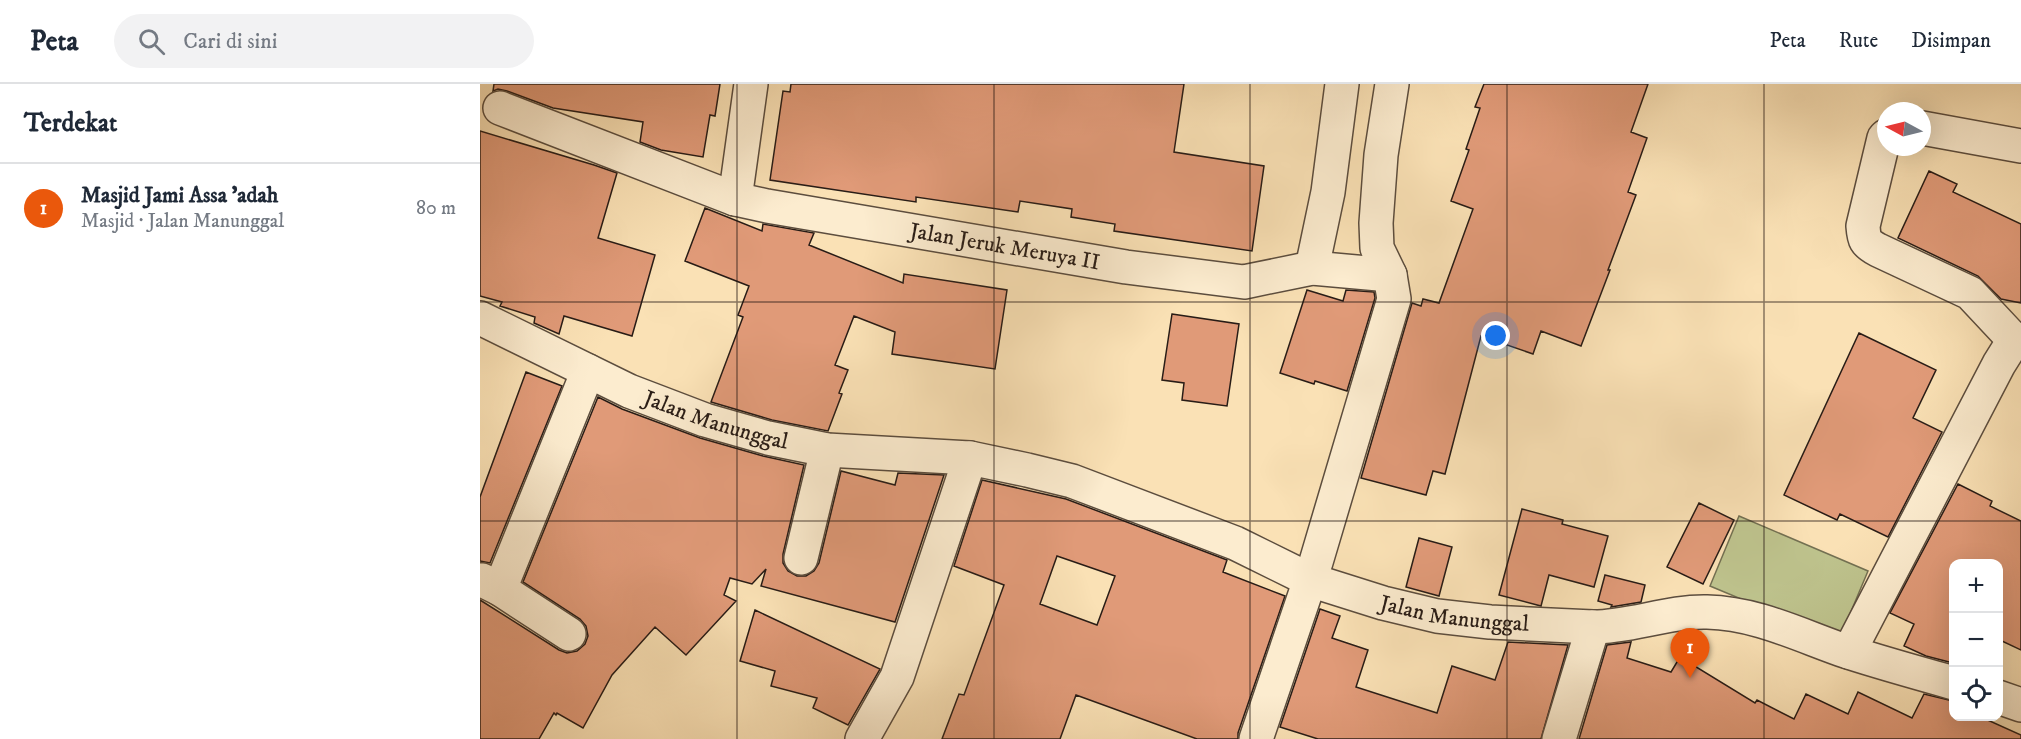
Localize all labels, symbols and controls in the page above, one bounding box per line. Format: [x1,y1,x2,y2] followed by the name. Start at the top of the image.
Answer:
[114,14,534,68] search box
[30,24,78,59] text: Peta
[135,25,168,58] icon: search
[183,28,277,55] text: Cari di sini
[1770,28,1806,54] text: Peta
[1839,28,1878,54] text: Rute
[1911,28,1991,54] text: Disimpan
[1877,102,1931,156] north arrow
[24,107,117,140] text: Terdekat
[81,182,278,209] text: Masjid Jami Assa 'adah
[40,196,47,221] text: 1
[416,196,456,221] text: 80 m
[81,209,284,234] text: Masjid · Jalan Manunggal
[906,217,1102,276] street label: Jalan Jeruk Meruya II
[1481,321,1510,350] your location
[638,384,791,455] street label: Jalan Manunggal
[1949,559,2003,721] map controls
[1949,559,2003,613] button: +
[1375,589,1530,637] street label: Jalan Manunggal
[1949,613,2003,667] button: −
[1670,628,1710,678] pin: 1
[1949,667,2003,721] button: locate

